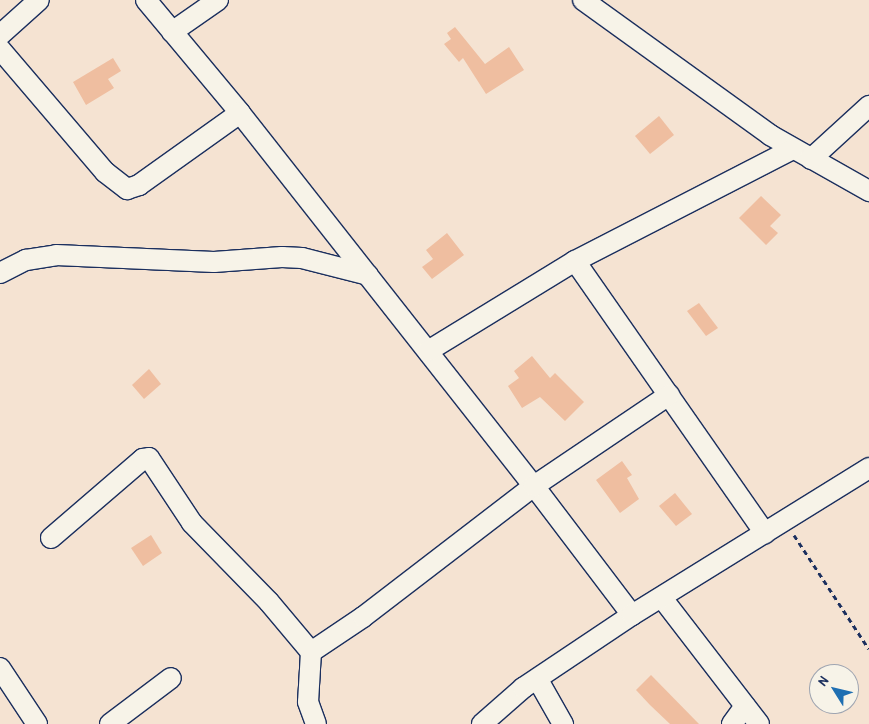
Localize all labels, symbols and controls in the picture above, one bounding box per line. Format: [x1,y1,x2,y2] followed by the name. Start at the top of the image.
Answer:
[809,664,859,714] north arrow
[812,672,832,689] text: N

